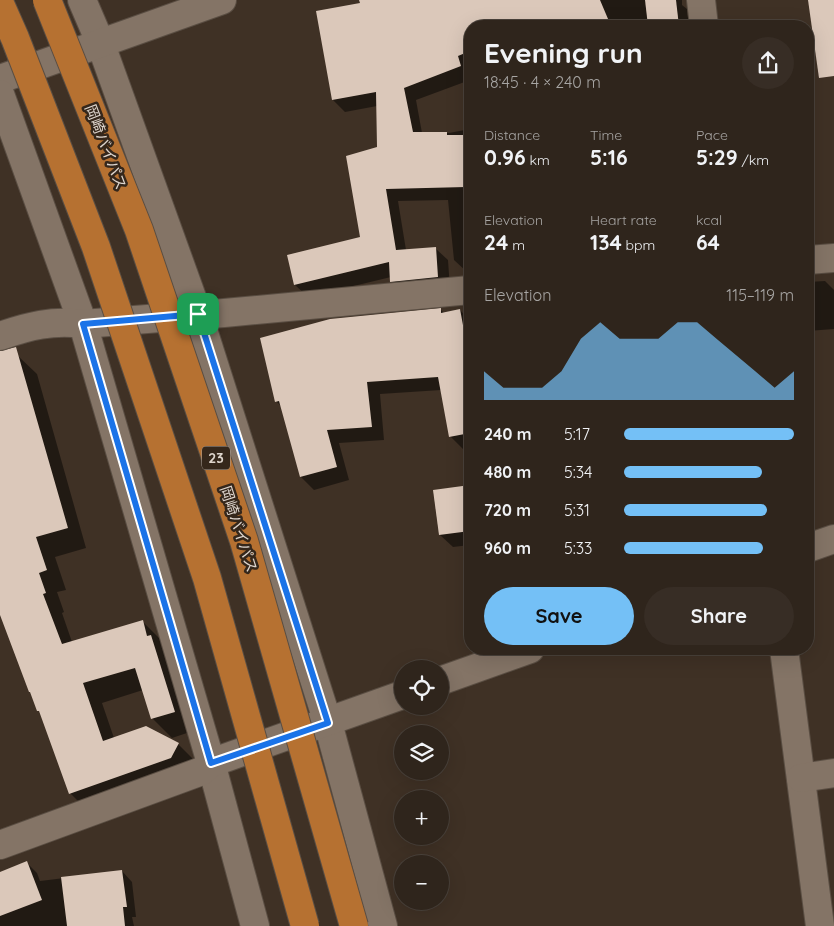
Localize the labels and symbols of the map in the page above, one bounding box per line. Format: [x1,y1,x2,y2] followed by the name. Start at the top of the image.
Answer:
[81,102,131,192] street label: 岡崎バイパス
[177,293,219,335] pin
[202,446,230,469] road number: 23
[216,483,262,575] street label: 岡崎バイパス

